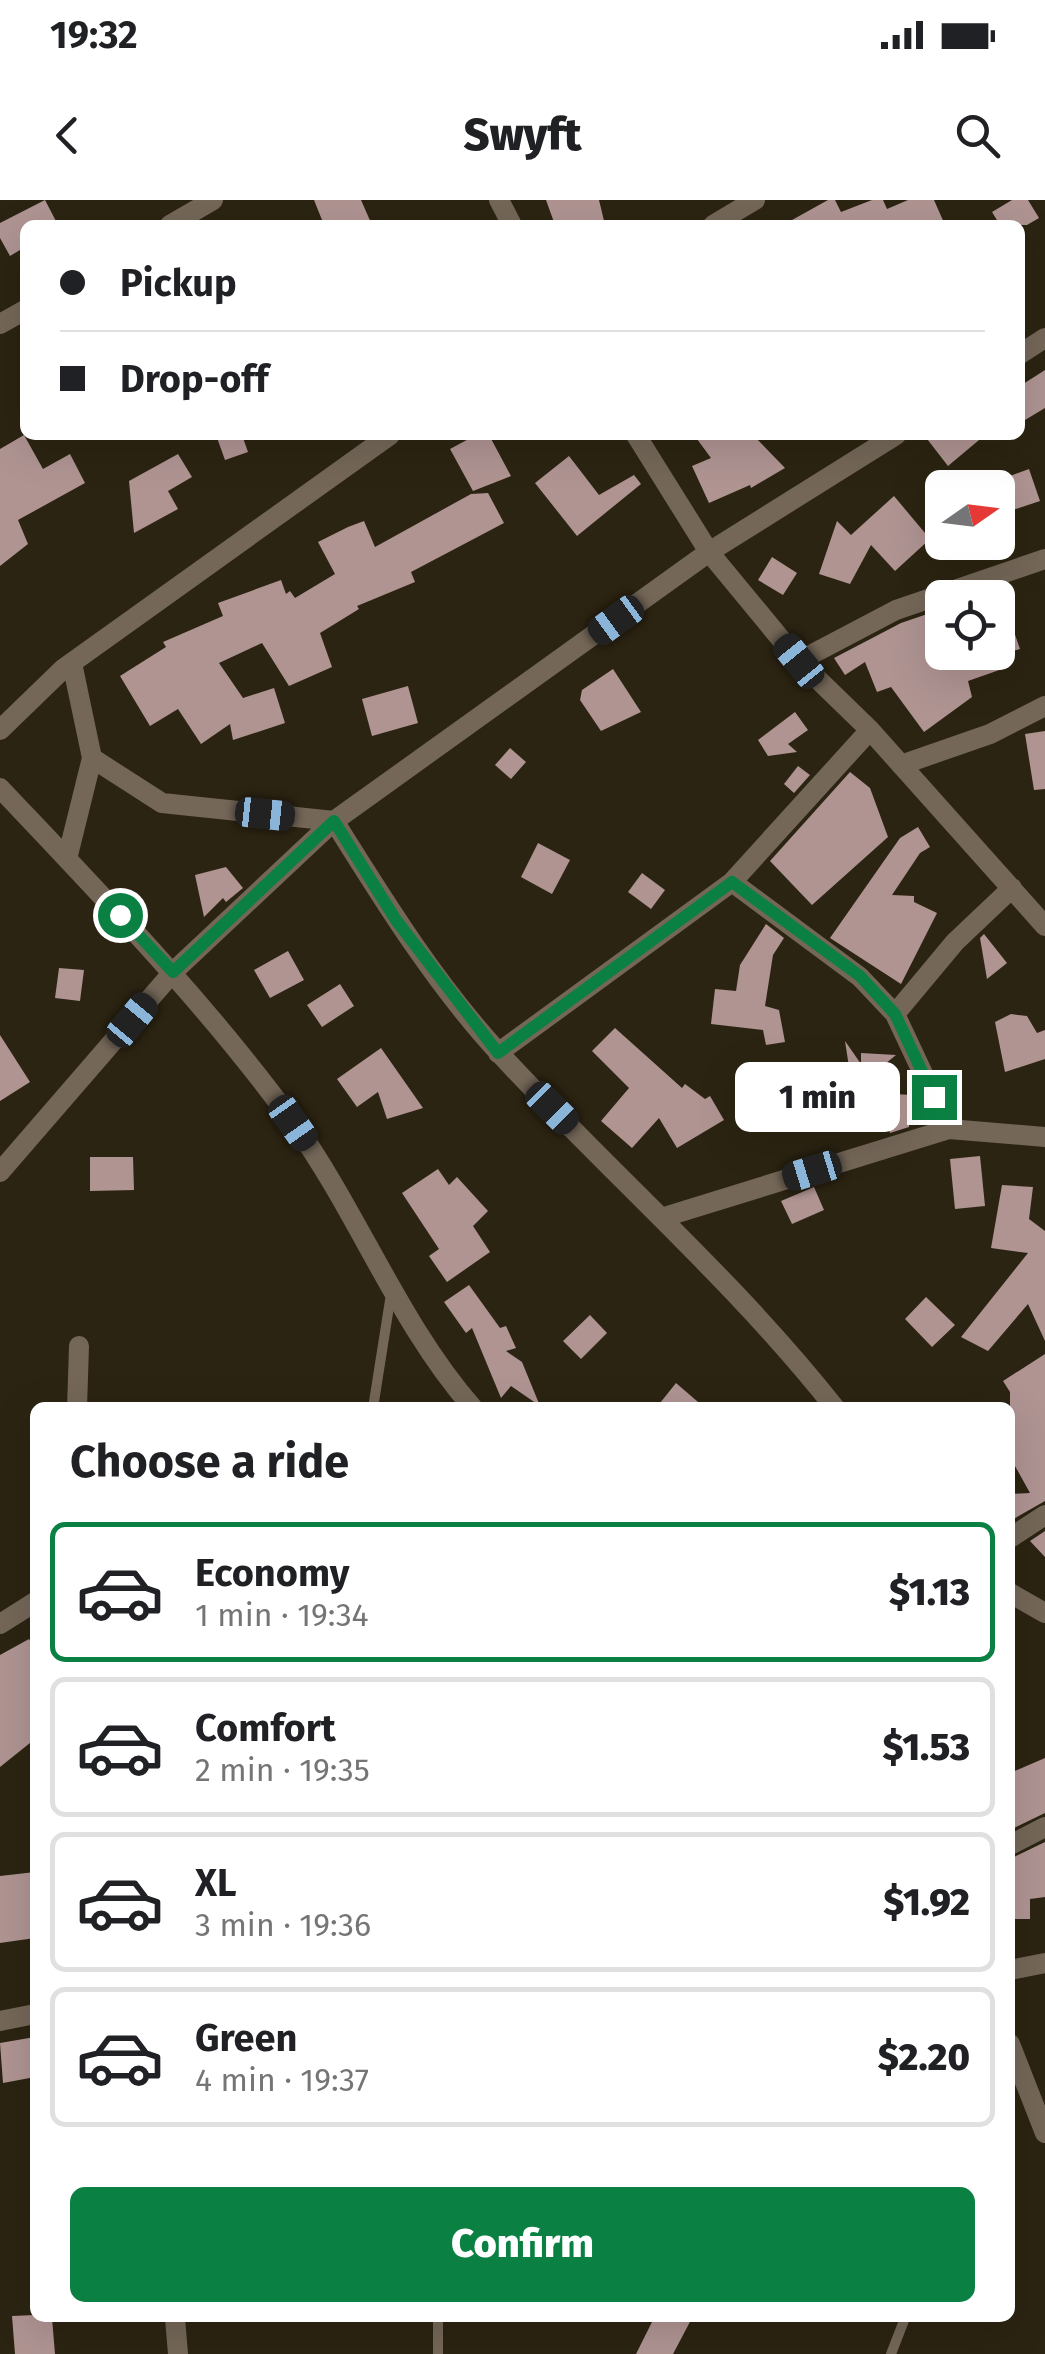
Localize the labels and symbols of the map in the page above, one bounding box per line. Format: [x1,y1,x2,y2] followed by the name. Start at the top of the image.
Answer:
[925,470,1015,560] north arrow
[583,590,649,650] car
[768,628,830,694] car
[234,796,296,832] car
[98,893,143,938] route start
[101,987,163,1053] car
[734,1062,899,1132] callout: 1 min
[912,1075,957,1120] route end
[520,1076,584,1140] car
[264,1090,322,1156] car
[779,1148,845,1194] car

